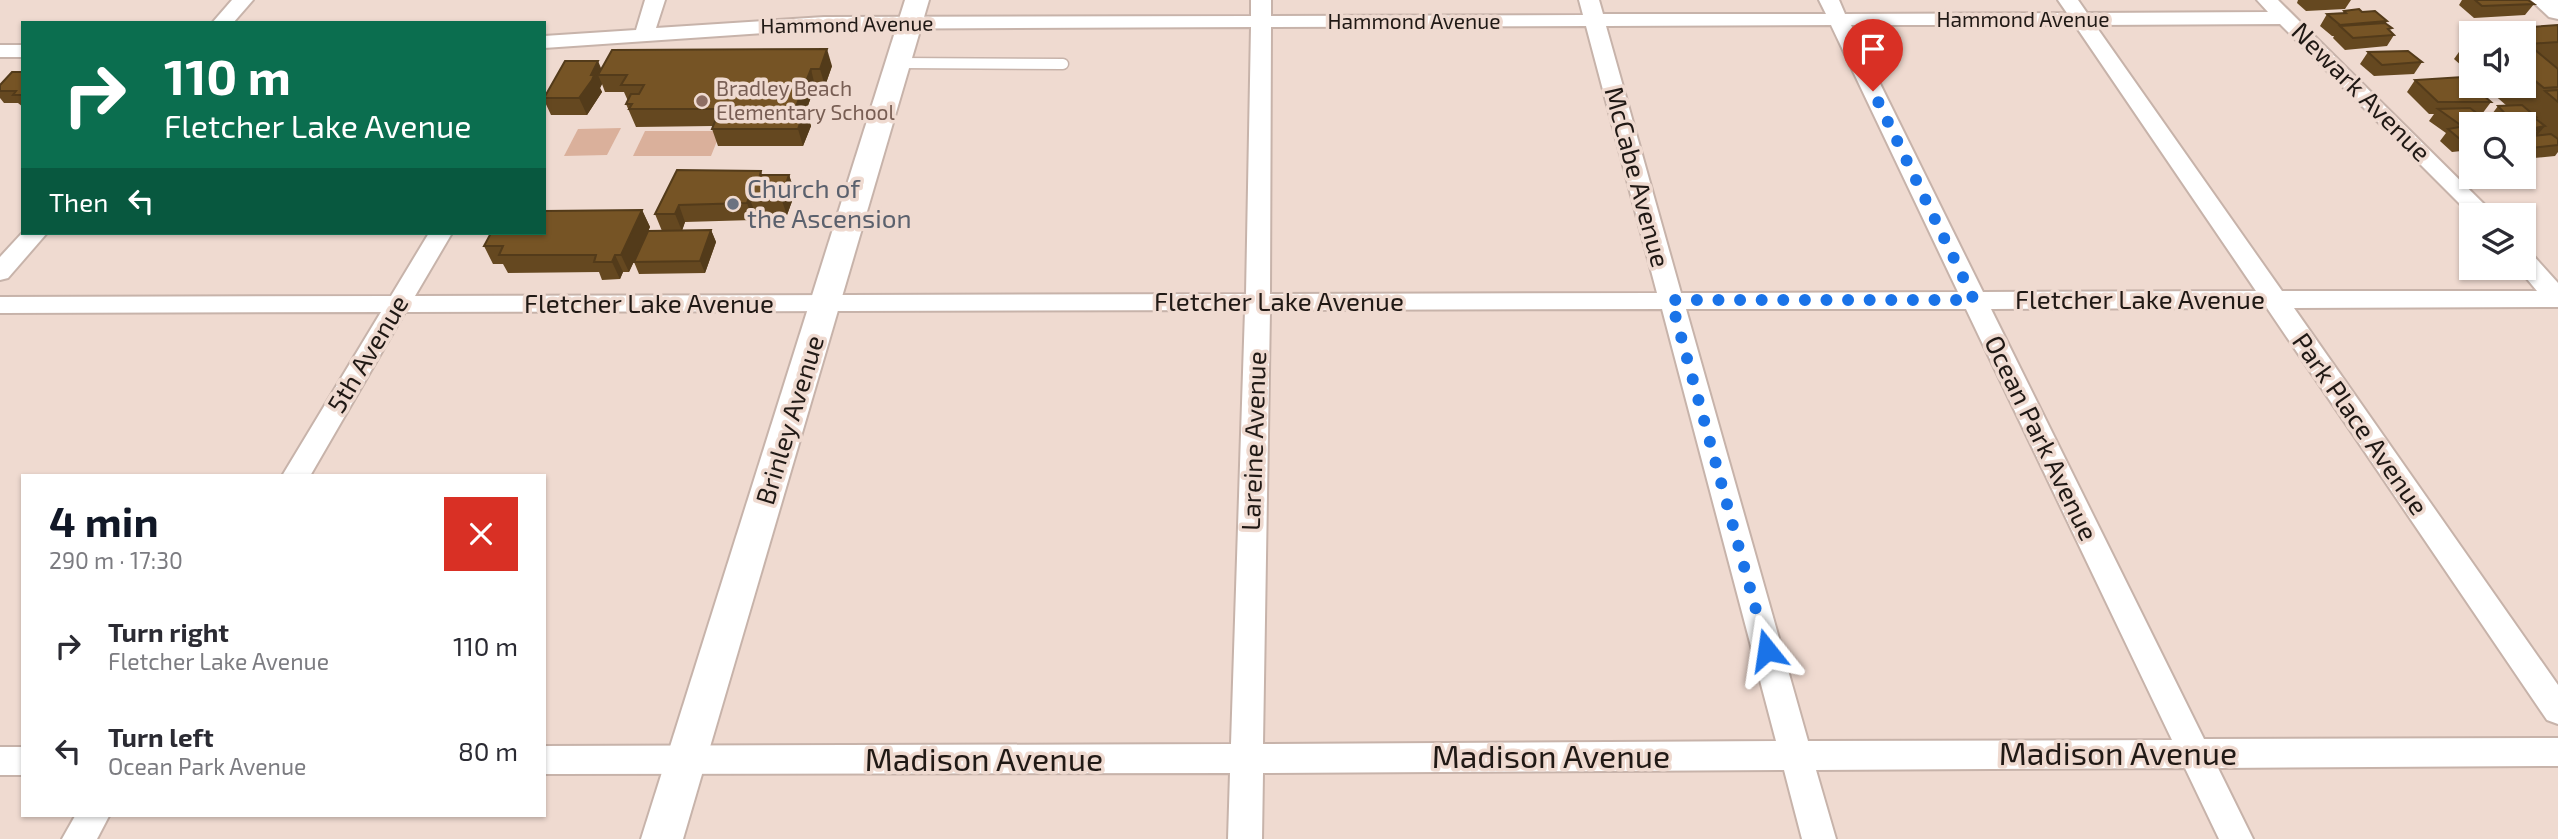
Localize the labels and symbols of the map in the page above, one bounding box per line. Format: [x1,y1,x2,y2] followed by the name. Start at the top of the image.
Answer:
[1936,6,2110,31] street label: Hammond Avenue
[1327,8,1501,33] street label: Hammond Avenue
[760,9,934,38] street label: Hammond Avenue
[2286,15,2438,167] street label: Newark Avenue
[1843,19,1903,91] pin
[716,75,896,124] place label: Bradley Beach Elementary School
[1599,83,1677,270] street label: McCabe Avenue
[694,93,710,109] marker: Bradley Beach Elementary School
[747,172,912,233] place label: Church of the Ascension
[725,196,741,212] marker: Church of the Ascension
[2015,283,2265,314] street label: Fletcher Lake Avenue
[1154,285,1404,316] street label: Fletcher Lake Avenue
[524,287,774,318] street label: Fletcher Lake Avenue
[320,289,414,417] street label: 5th Avenue
[2287,326,2436,520] street label: Park Place Avenue
[1979,330,2105,545] street label: Ocean Park Avenue
[748,331,829,508] street label: Brinley Avenue
[1234,351,1271,531] street label: Lareine Avenue
[1730,613,1804,687] position arrow
[1999,733,2237,771] street label: Madison Avenue
[1432,736,1670,774] street label: Madison Avenue
[865,739,1103,777] street label: Madison Avenue

